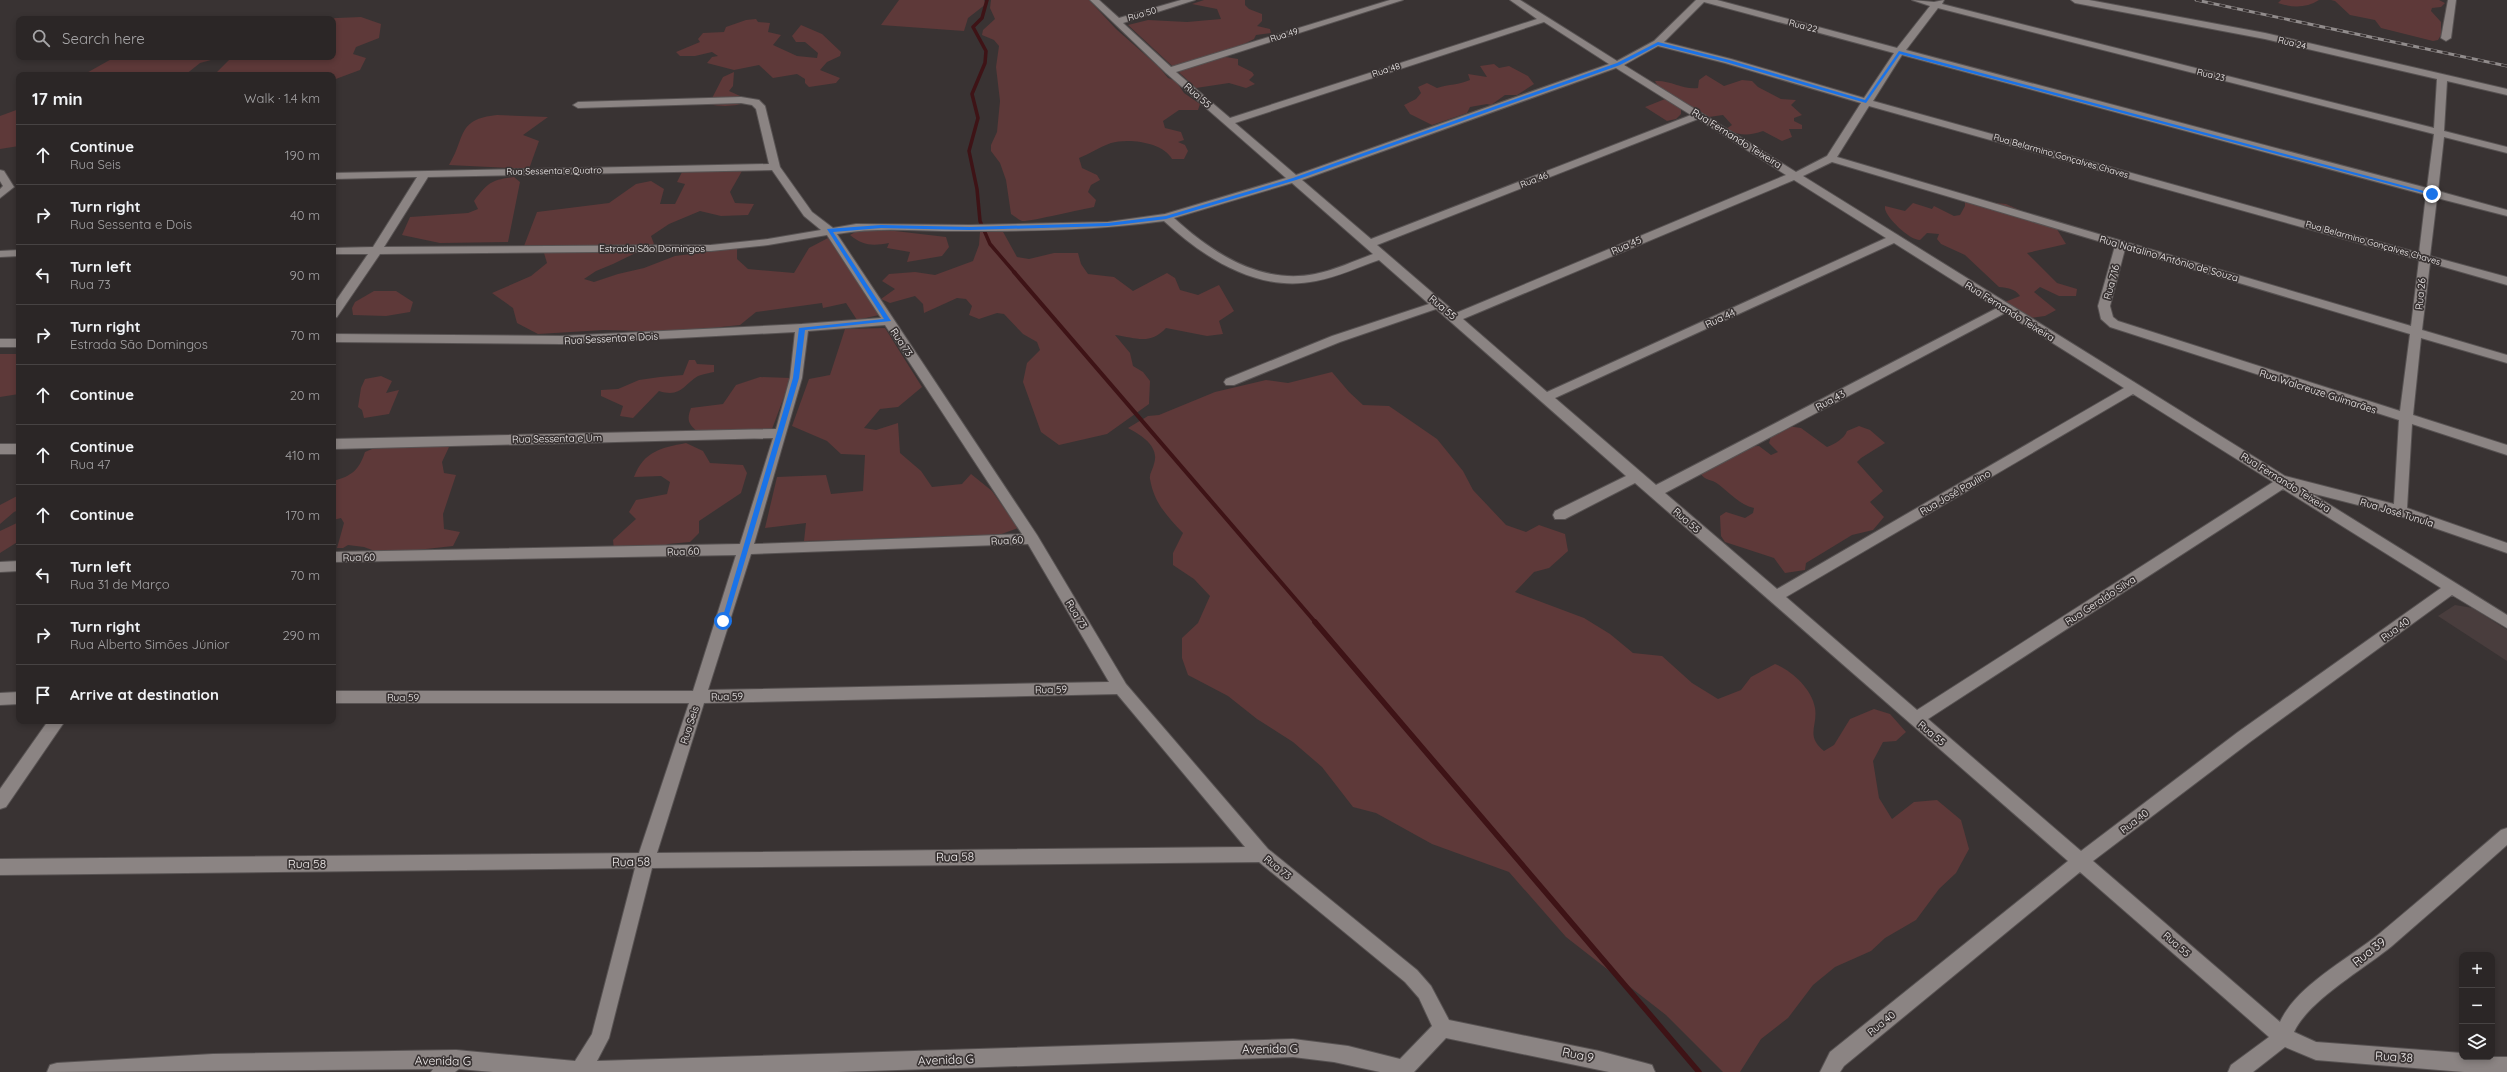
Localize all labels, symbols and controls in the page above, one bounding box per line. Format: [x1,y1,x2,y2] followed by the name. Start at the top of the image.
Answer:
[1126,4,1157,23] street label: Rua 50
[16,16,336,60] search box
[1788,16,1819,35] street label: Rua 22
[1269,25,1299,44] street label: Rua 49
[30,27,52,49] icon: search
[62,29,145,48] text: Search here
[2277,34,2308,51] street label: Rua 24
[1371,60,1401,79] street label: Rua 48
[2196,66,2227,83] street label: Rua 23
[1181,80,1214,111] street label: Rua 55
[32,88,83,109] text: 17 min
[244,90,320,106] text: Walk · 1.4 km
[1689,105,1784,171] street label: Rua Fernando Teixeira
[1992,131,2130,180] street label: Rua Belarmino Gonçalves Chaves
[70,137,134,156] text: Continue
[32,144,54,166] icon: ahead
[285,147,320,163] text: 190 m
[70,156,121,172] text: Rua Seis
[506,164,602,177] street label: Rua Sessenta e Quatro
[1519,169,1549,190] street label: Rua 46
[2423,185,2441,203] route end
[70,197,141,216] text: Turn right
[32,204,54,226] icon: right
[290,207,320,223] text: 40 m
[70,216,192,232] text: Rua Sessenta e Dois
[2304,218,2442,267] street label: Rua Belarmino Gonçalves Chaves
[2098,232,2240,285] street label: Rua Natalino Antônio de Souza
[1609,233,1643,258] street label: Rua 45
[599,242,705,255] street label: Estrada São Domingos
[70,257,132,276] text: Turn left
[2101,263,2123,301] street label: Rua 716
[32,264,54,286] icon: left
[290,267,320,283] text: 90 m
[70,276,111,292] text: Rua 73
[2412,277,2429,311] street label: Rua 26
[1962,278,2057,344] street label: Rua Fernando Teixeira
[1426,292,1459,323] street label: Rua 55
[1703,306,1737,331] street label: Rua 44
[70,317,141,336] text: Turn right
[32,324,54,346] icon: right
[887,326,916,359] street label: Rua 73
[290,327,320,343] text: 70 m
[564,330,659,347] street label: Rua Sessenta e Dois
[70,336,208,352] text: Estrada São Domingos
[2258,366,2378,417] street label: Rua Walcreuze Guimarães
[32,384,54,406] icon: ahead
[70,385,134,404] text: Continue
[290,387,320,403] text: 20 m
[1813,387,1847,414] street label: Rua 43
[512,431,602,446] street label: Rua Sessenta e Um
[70,437,134,456] text: Continue
[32,444,54,466] icon: ahead
[285,447,320,463] text: 410 m
[2238,449,2333,515] street label: Rua Fernando Teixeira
[70,456,111,472] text: Rua 47
[1917,467,1993,518] street label: Rua José Paulino
[2358,495,2435,530] street label: Rua José Tunula
[32,504,54,526] icon: ahead
[70,505,134,524] text: Continue
[1670,505,1703,536] street label: Rua 55
[285,507,320,523] text: 170 m
[990,533,1024,548] street label: Rua 60
[667,544,699,559] street label: Rua 60
[343,551,375,564] street label: Rua 60
[70,557,132,576] text: Turn left
[32,564,54,586] icon: left
[290,567,320,583] text: 70 m
[2062,573,2138,628] street label: Rua Geraldo Silva
[70,576,170,592] text: Rua 31 de Março
[1063,597,1090,631] street label: Rua 73
[714,612,732,630] route start
[2378,615,2412,644] street label: Rua 40
[70,617,141,636] text: Turn right
[32,624,54,646] icon: right
[282,627,320,643] text: 290 m
[70,636,230,652] text: Rua Alberto Simões Júnior
[1035,683,1068,696] street label: Rua 59
[32,684,54,706] icon: arrive
[70,685,219,704] text: Arrive at destination
[711,690,744,703] street label: Rua 59
[387,691,419,704] street label: Rua 59
[677,704,702,746] street label: Rua Seis
[1915,718,1948,749] street label: Rua 55
[2117,806,2151,836] street label: Rua 40
[936,849,974,864] street label: Rua 58
[1261,852,1294,882] street label: Rua 73
[612,854,650,869] street label: Rua 58
[288,856,326,871] street label: Rua 58
[2160,929,2193,960] street label: Rua 55
[2349,934,2389,969] street label: Rua 39
[2459,952,2495,1060] map controls
[2459,952,2495,988] button: +
[2459,988,2495,1024] button: −
[1865,1008,1898,1039] street label: Rua 40
[2459,1024,2495,1060] button: layers
[1242,1041,1298,1056] street label: Avenida G
[1561,1044,1596,1065] street label: Rua 9
[2375,1048,2414,1065] street label: Rua 38
[918,1051,974,1068] street label: Avenida G
[415,1053,471,1068] street label: Avenida G

